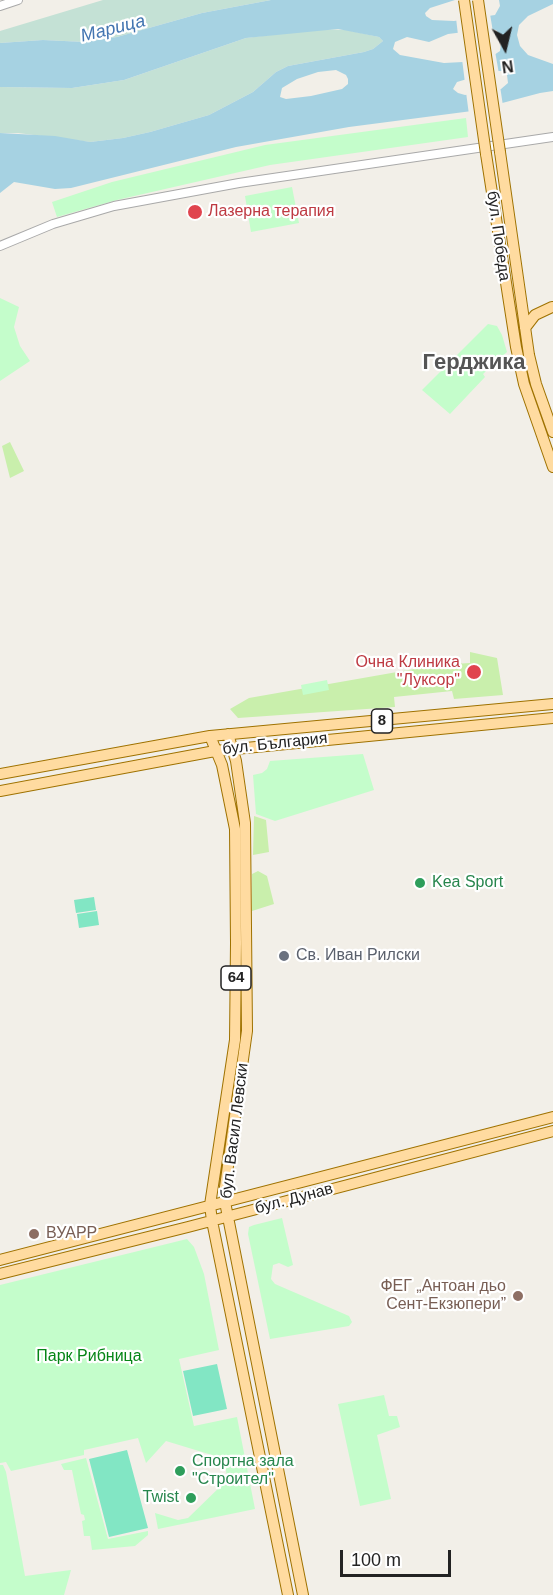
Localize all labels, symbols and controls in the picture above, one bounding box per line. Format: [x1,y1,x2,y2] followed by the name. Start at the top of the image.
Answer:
[78,11,148,47] water label: Марица
[475,18,535,78] north arrow
[501,57,514,76] text: N
[482,190,514,282] street label: бул. Победа
[208,202,334,222] place label: Лазерна терапия
[186,203,204,221] marker: Лазерна терапия
[423,350,525,376] district label: Герджика
[355,653,460,691] place label: Очна Клиника "Луксор"
[465,663,483,681] marker: Очна Клиника "Луксор"
[372,709,392,733] road number: 8
[222,729,328,759] street label: бул. България
[432,873,503,893] place label: Kea Sport
[413,876,427,890] marker: Kea Sport
[296,946,420,966] place label: Св. Иван Рилски
[277,949,291,963] marker: Св. Иван Рилски
[221,966,251,990] road number: 64
[217,1062,253,1200] street label: бул. Васил Левски
[253,1179,335,1219] street label: бул. Дунав
[46,1224,97,1244] place label: ВУАРР
[27,1227,41,1241] marker: ВУАРР
[380,1277,506,1315] place label: ФЕГ „Антоан дьо Сент-Екзюпери”
[511,1289,525,1303] marker: ФЕГ „Антоан дьо Сент-Екзюпери”
[36,1347,142,1367] park label: Парк Рибница
[192,1452,294,1490] place label: Спортна зала "Строител"
[173,1464,187,1478] marker: Спортна зала "Строител"
[143,1488,179,1508] place label: Twist
[184,1491,198,1505] marker: Twist
[343,1538,454,1576] scale bar
[351,1550,401,1570] text: 100 m

